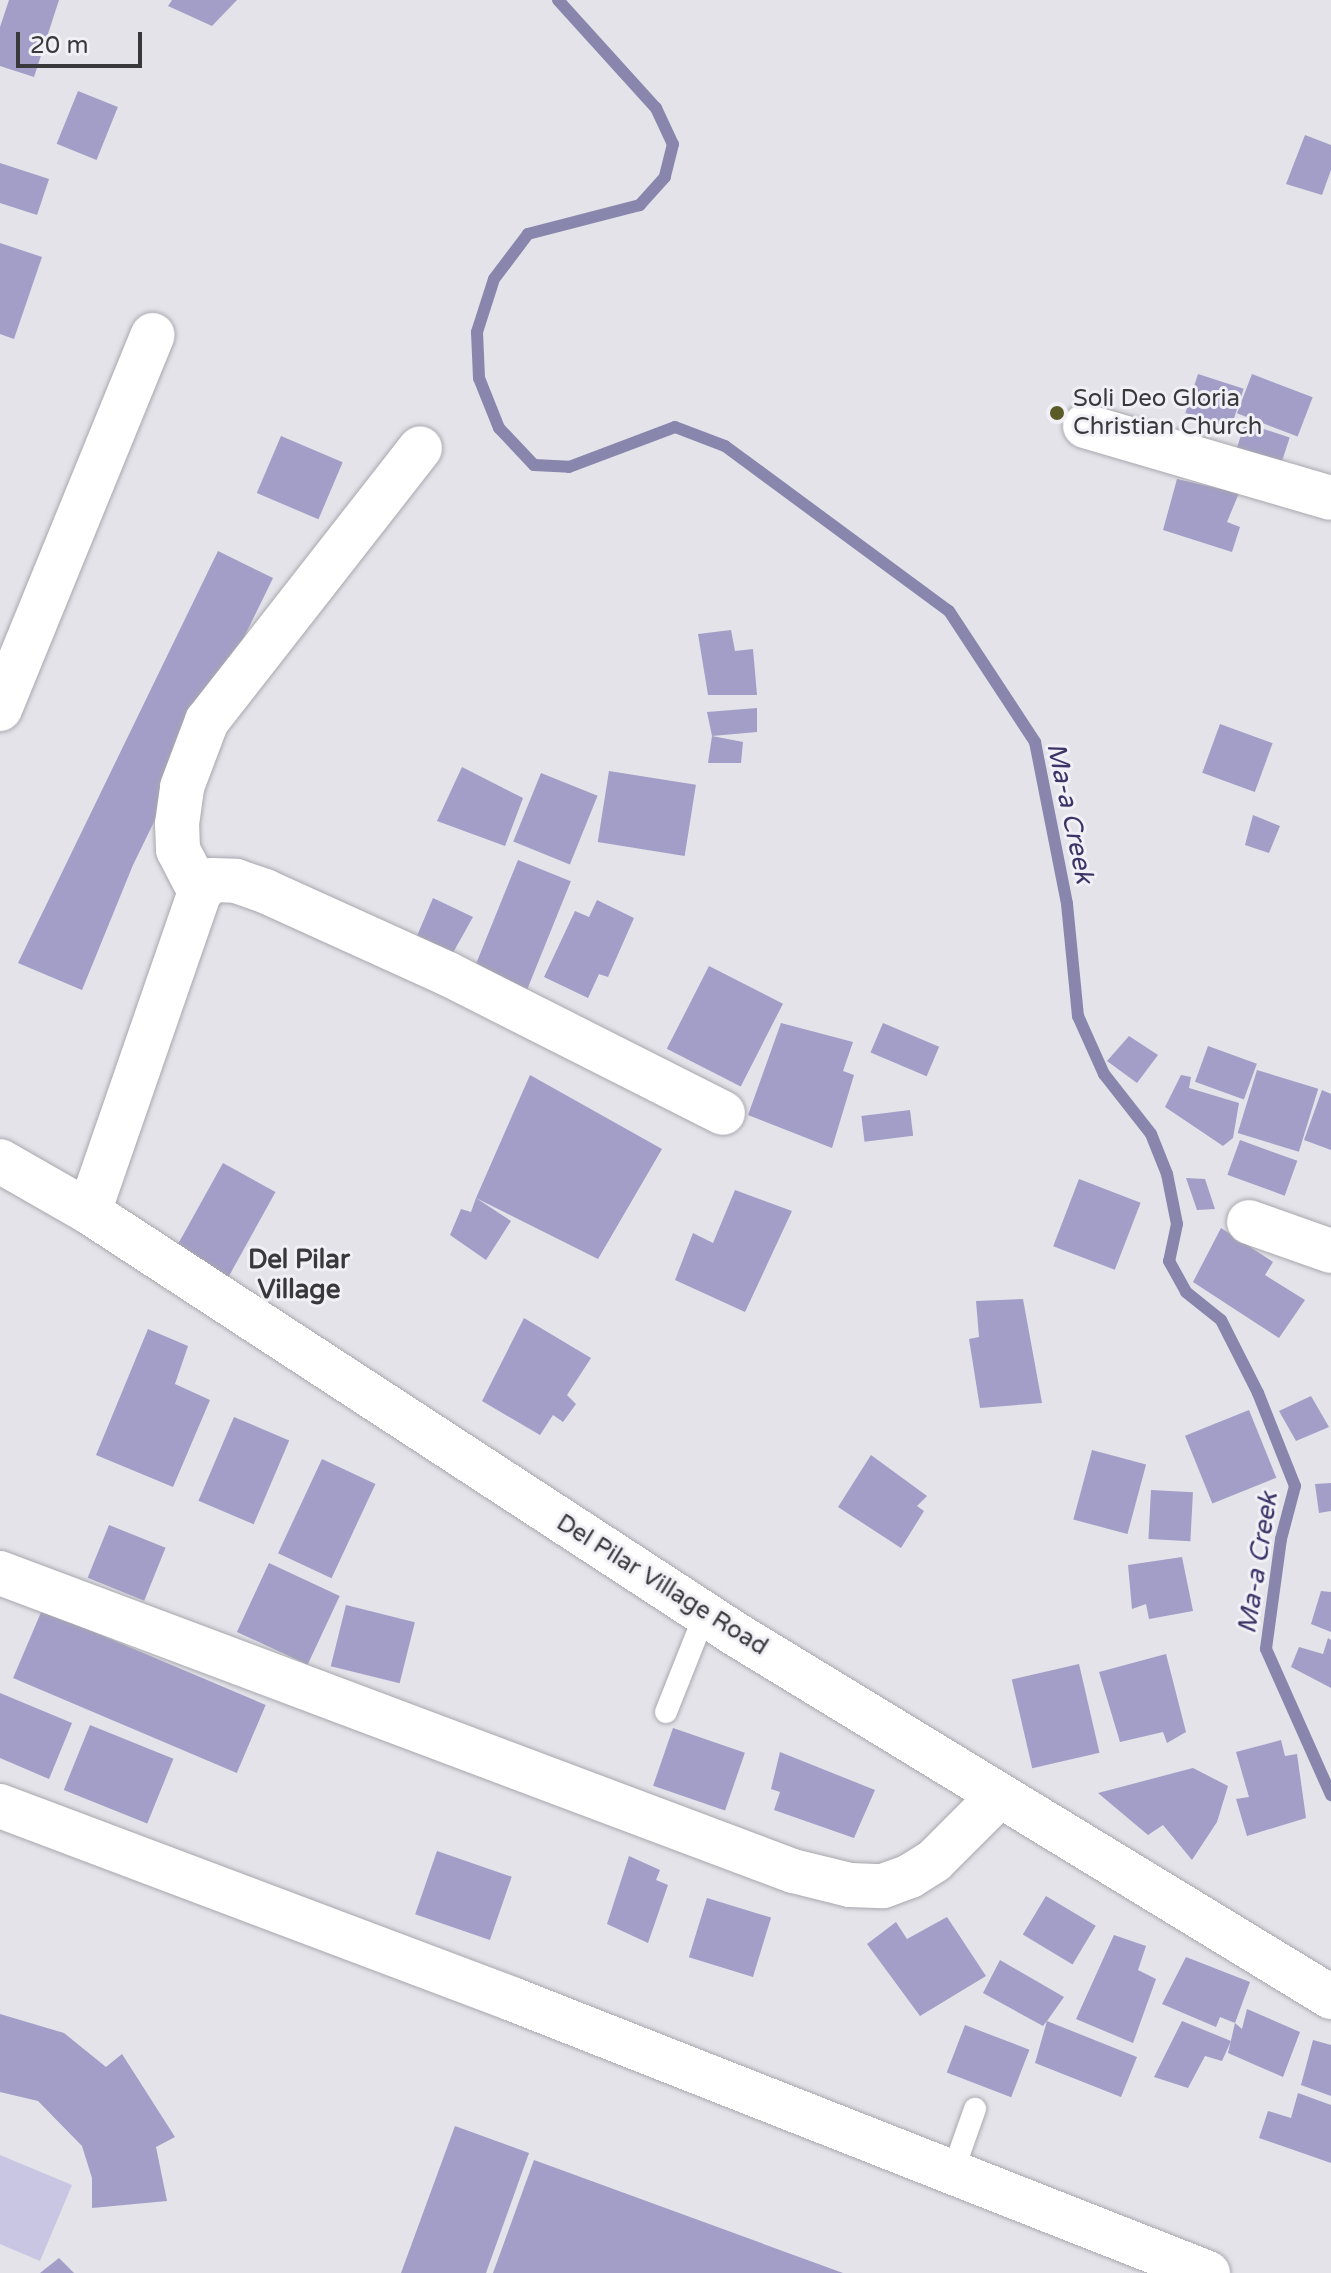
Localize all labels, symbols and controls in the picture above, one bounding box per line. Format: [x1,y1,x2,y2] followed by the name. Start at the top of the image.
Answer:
[20,16,146,66] scale bar
[30,31,88,60] text: 20 m
[1073,385,1262,441] place label: Soli Deo Gloria Christian Church
[1048,404,1066,422] marker: Soli Deo Gloria Christian Church
[1040,740,1100,886] water label: Ma-a Creek
[248,1244,350,1306] district label: Del Pilar Village
[1231,1490,1285,1636] water label: Ma-a Creek
[551,1508,773,1662] street label: Del Pilar Village Road

